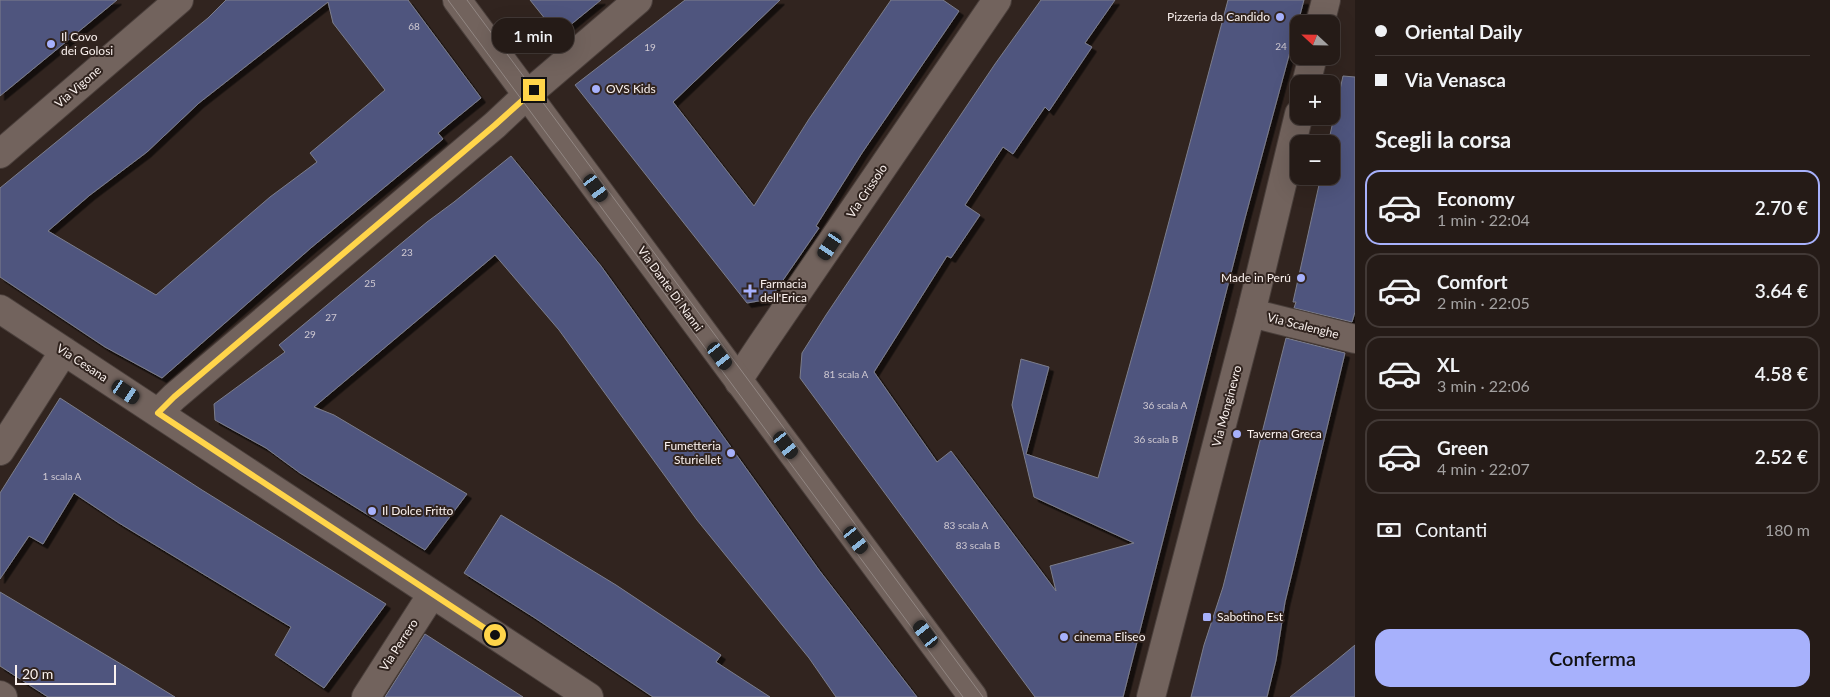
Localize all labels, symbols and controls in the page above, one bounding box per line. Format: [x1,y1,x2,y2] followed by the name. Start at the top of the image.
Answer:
[1167,9,1270,24] place label: Pizzeria da Candido
[1274,11,1286,23] marker: Pizzeria da Candido
[1290,15,1340,65] north arrow
[1290,15,1340,185] map controls
[493,18,575,52] callout: 1 min
[408,20,420,32] house number: 68
[1405,20,1522,43] text: Oriental Daily
[513,26,553,45] text: 1 min
[61,29,113,58] place label: Il Covo dei Golosi
[45,38,57,50] marker: Il Covo dei Golosi
[1275,40,1287,52] house number: 24
[644,41,656,53] house number: 19
[51,62,104,111] street label: Via Vigone
[1405,68,1506,91] text: Via Venasca
[1290,75,1340,125] button: +
[523,79,545,101] route end
[606,81,656,96] place label: OVS Kids
[590,83,602,95] marker: OVS Kids
[1375,126,1511,153] text: Scegli la corsa
[1290,135,1340,185] button: −
[843,161,890,221] street label: Via Crissolo
[581,171,610,205] car
[1377,185,1422,230] icon: car
[1437,187,1515,210] text: Economy
[1755,196,1808,219] text: 2.70 €
[1437,210,1530,229] text: 1 min · 22:04
[815,229,844,263] car
[635,243,706,334] street label: Via Dante Di Nanni
[401,246,413,258] house number: 23
[1377,268,1422,313] icon: car
[1221,270,1291,285] place label: Made in Perú
[1437,270,1508,293] text: Comfort
[1295,272,1307,284] marker: Made in Perú
[760,276,807,305] place label: Farmacia dell'Erica
[364,277,376,289] house number: 25
[1755,279,1808,302] text: 3.64 €
[744,285,756,297] marker: Farmacia dell'Erica
[1437,293,1530,312] text: 2 min · 22:05
[1266,309,1341,342] street label: Via Scalenghe
[325,311,337,323] house number: 27
[304,328,316,340] house number: 29
[54,340,111,385] street label: Via Cesana
[704,340,735,372] car
[1377,351,1422,396] icon: car
[1437,353,1460,376] text: XL
[1755,362,1808,385] text: 4.58 €
[1208,363,1245,448] street label: Via Monginevro
[824,368,869,380] house number: 81 scala A
[1437,376,1530,395] text: 3 min · 22:06
[109,377,142,407] car
[1143,399,1188,411] house number: 36 scala A
[1247,426,1322,441] place label: Taverna Greca
[1231,428,1243,440] marker: Taverna Greca
[770,429,801,461] car
[1134,433,1178,445] house number: 36 scala B
[1377,434,1422,479] icon: car
[1437,436,1488,459] text: Green
[664,438,722,467] place label: Fumetteria Sturiellet
[1755,445,1808,468] text: 2.52 €
[725,447,737,459] marker: Fumetteria Sturiellet
[1437,459,1530,478] text: 4 min · 22:07
[43,470,82,482] house number: 1 scala A
[382,503,454,518] place label: Il Dolce Fritto
[366,505,378,517] marker: Il Dolce Fritto
[1375,516,1403,544] icon: cash
[1415,518,1487,541] text: Contanti
[944,519,989,531] house number: 83 scala A
[1765,520,1810,539] text: 180 m
[840,524,871,556] car
[956,539,1000,551] house number: 83 scala B
[1217,609,1284,624] place label: Sabotino Est
[1201,611,1213,623] marker: Sabotino Est
[376,616,421,674] street label: Via Perrero
[910,618,941,650] car
[484,624,506,646] route start
[1074,629,1146,644] place label: cinema Eliseo
[1375,629,1810,687] button: Conferma
[1058,631,1070,643] marker: cinema Eliseo
[15,662,116,685] scale bar
[22,665,53,682] text: 20 m

